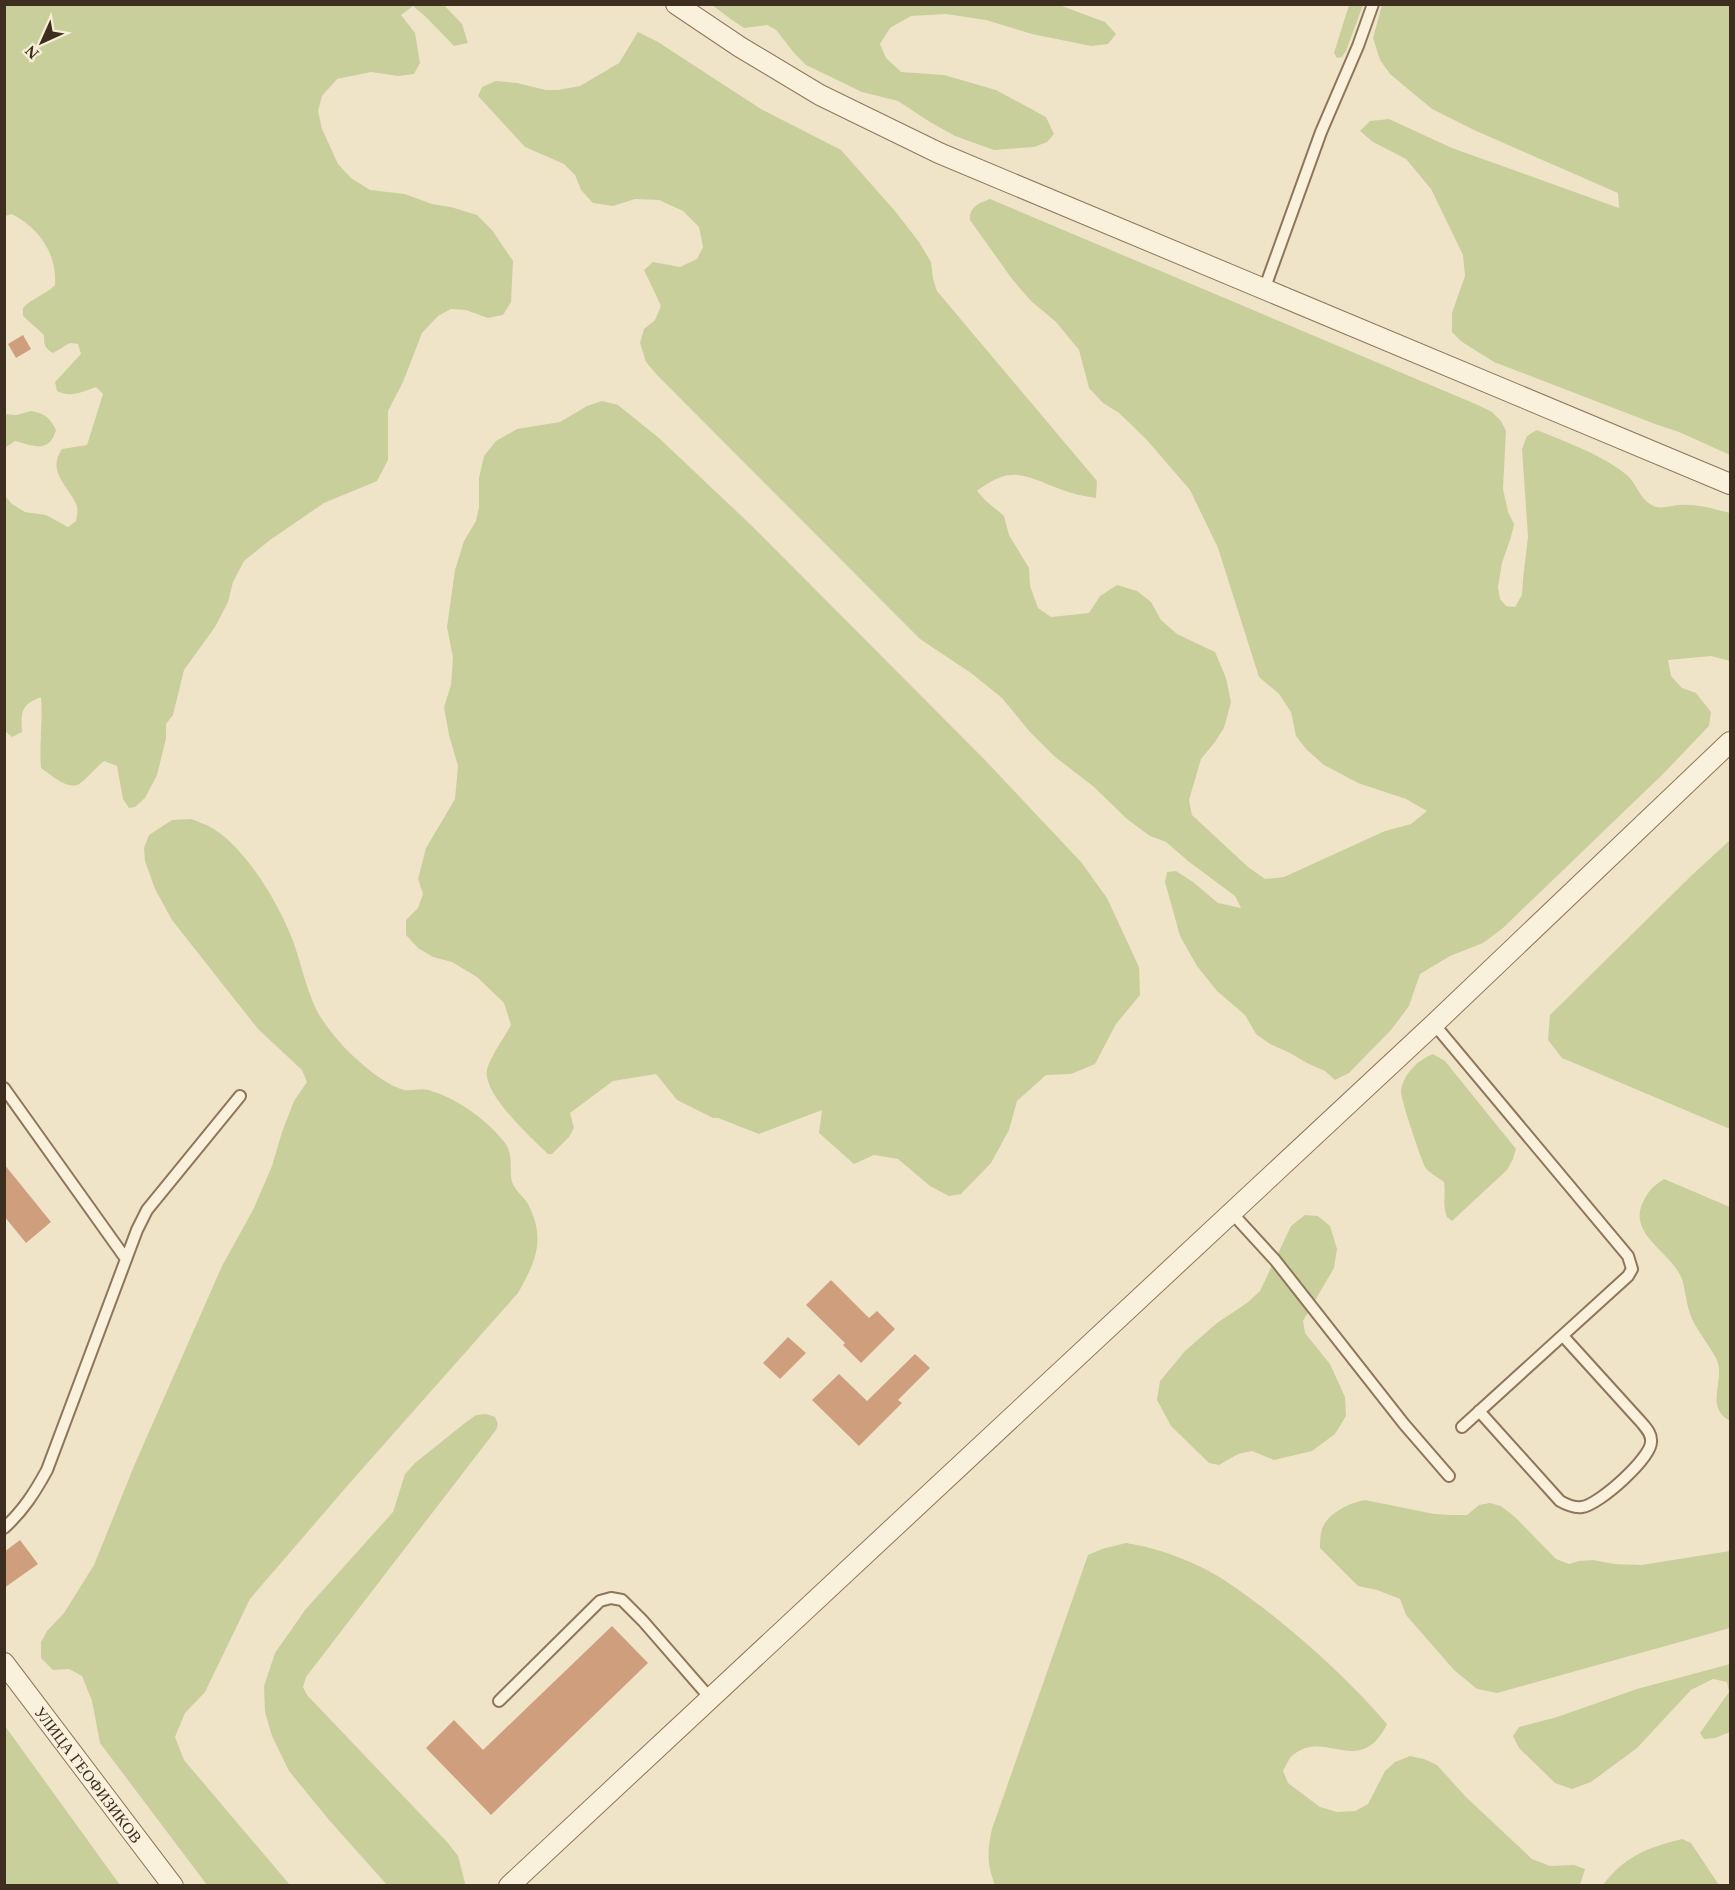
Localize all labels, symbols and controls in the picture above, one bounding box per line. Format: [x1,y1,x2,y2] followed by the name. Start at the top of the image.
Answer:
[12,12,72,72] north arrow
[21,42,42,62] text: N
[32,1703,146,1846] street label: УЛИЦА ГЕОФИЗИКОВ

